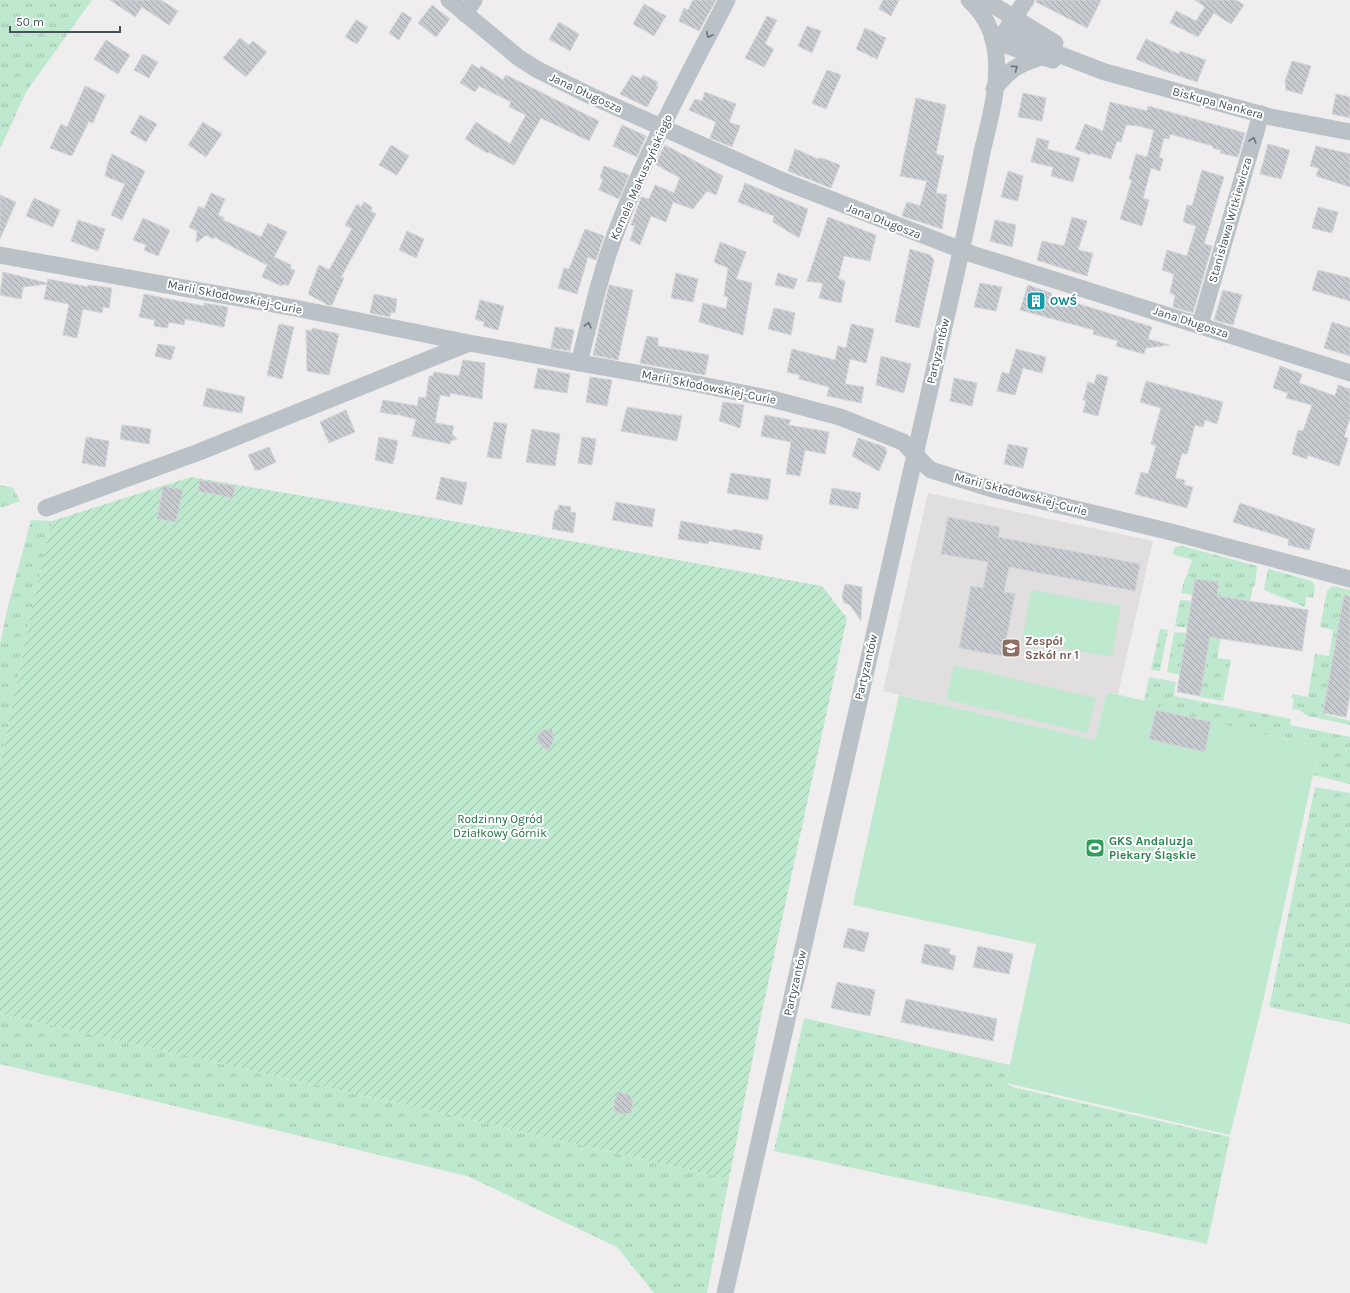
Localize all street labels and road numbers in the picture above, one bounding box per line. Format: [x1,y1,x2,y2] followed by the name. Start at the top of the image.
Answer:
[547,70,625,116] street label: Jana Długosza
[1171,84,1265,122] street label: Biskupa Nankera
[607,112,675,242] street label: Kornela Makuszyńskiego
[1205,156,1255,284] street label: Stanisława Witkiewicza
[845,200,923,242] street label: Jana Długosza
[166,277,304,317] street label: Marii Skłodowskiej-Curie
[1151,303,1231,341] street label: Jana Długosza
[924,316,952,385] street label: Partyzantów
[640,367,778,407] street label: Marii Skłodowskiej-Curie
[953,470,1089,518] street label: Marii Skłodowskiej-Curie
[852,632,880,701] street label: Partyzantów
[781,948,809,1017] street label: Partyzantów

